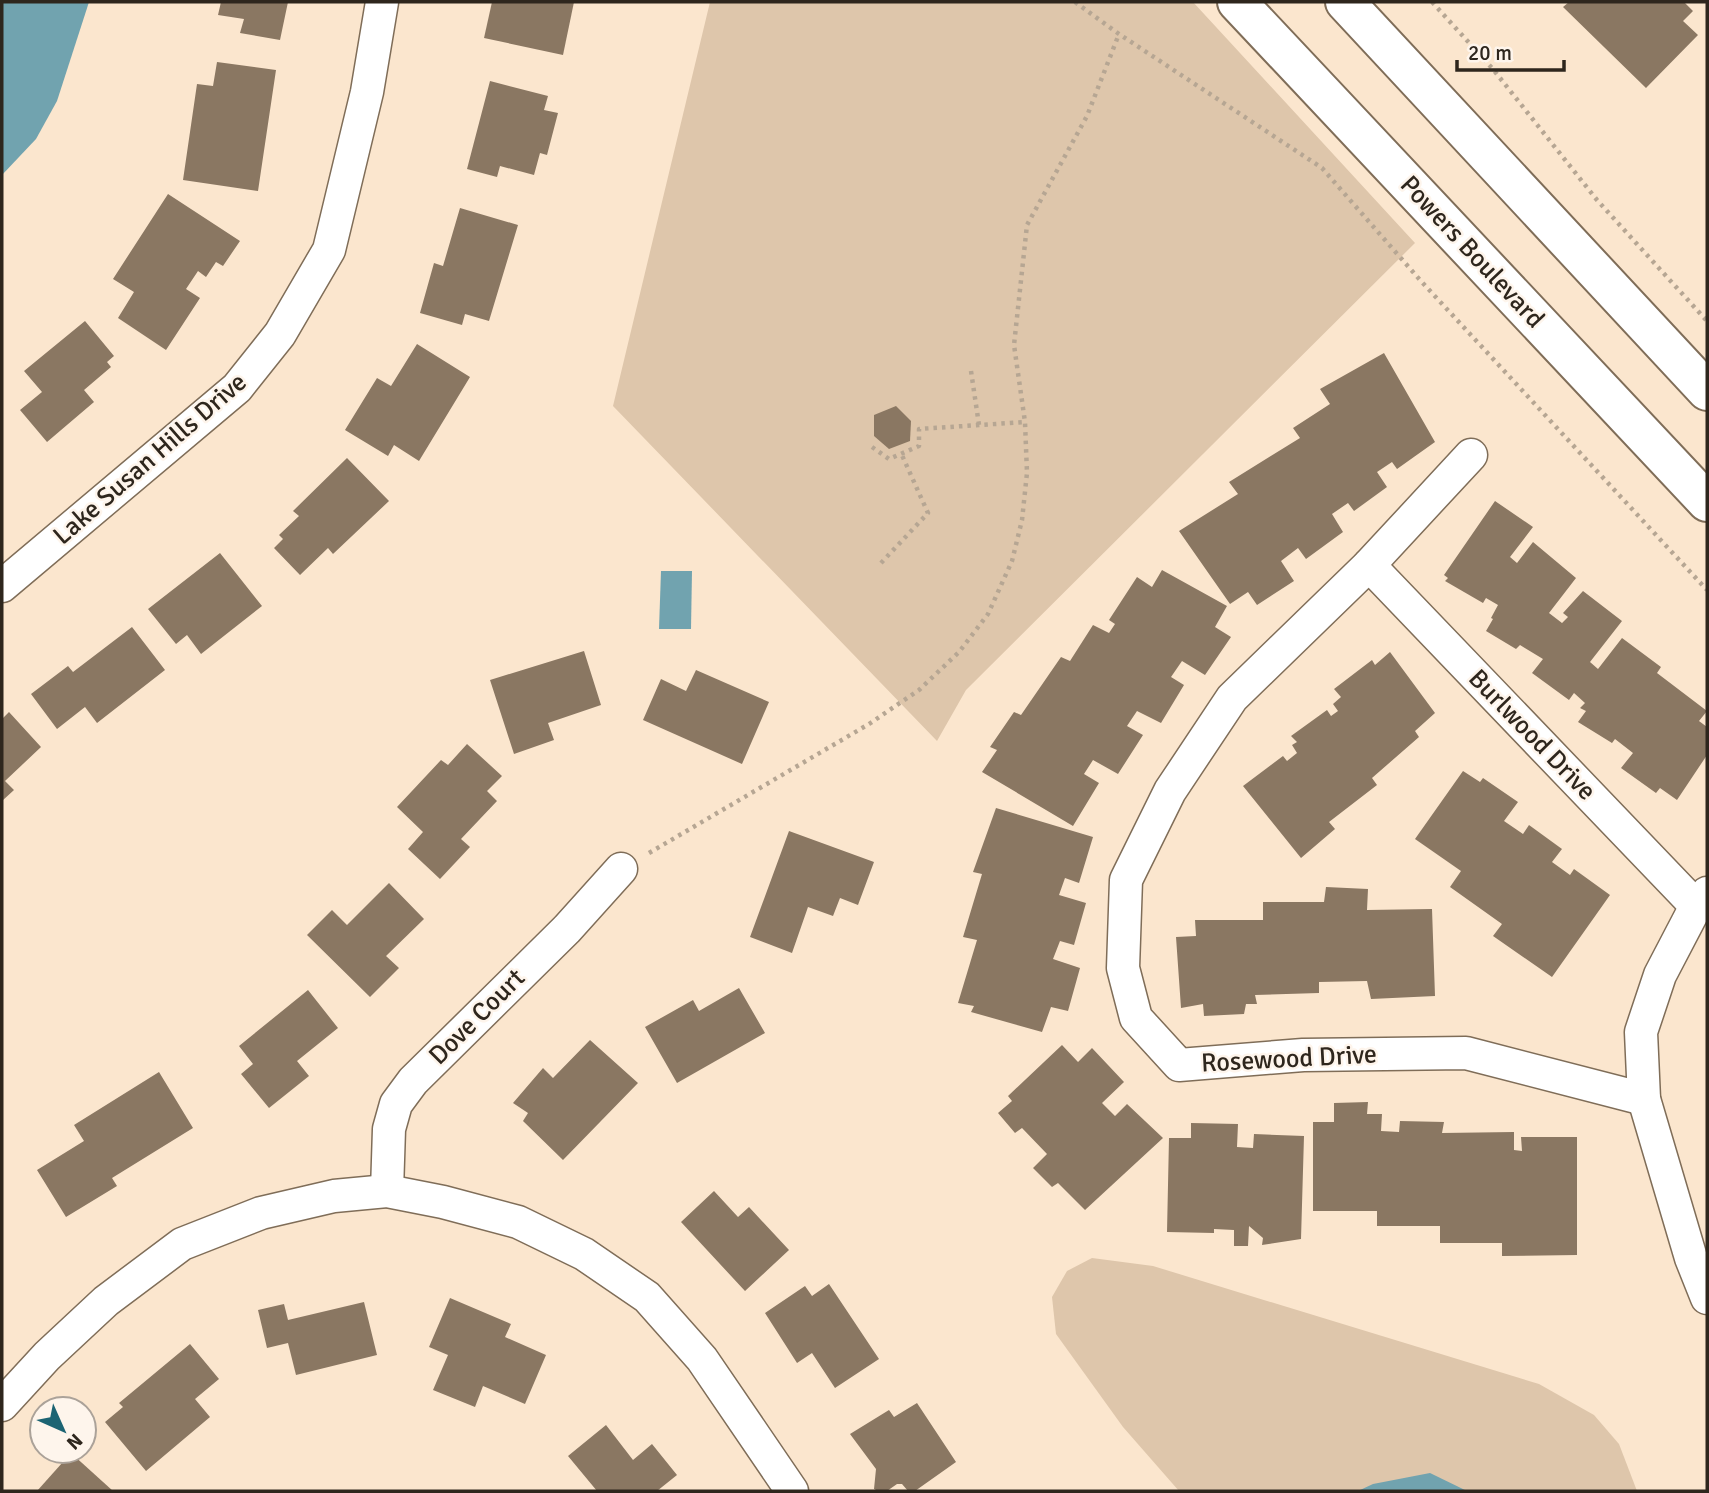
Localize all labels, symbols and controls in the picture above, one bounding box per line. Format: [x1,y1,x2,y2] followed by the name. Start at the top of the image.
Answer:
[1457,28,1564,72] scale bar
[1468,40,1512,66] text: 20 m
[1393,169,1551,335] street label: Powers Boulevard
[47,366,253,552] street label: Lake Susan Hills Drive
[1461,663,1603,807] street label: Burlwood Drive
[422,962,532,1072] street label: Dove Court
[1200,1038,1378,1080] street label: Rosewood Drive
[28,1395,98,1465] north arrow
[61,1428,87,1454] text: N

